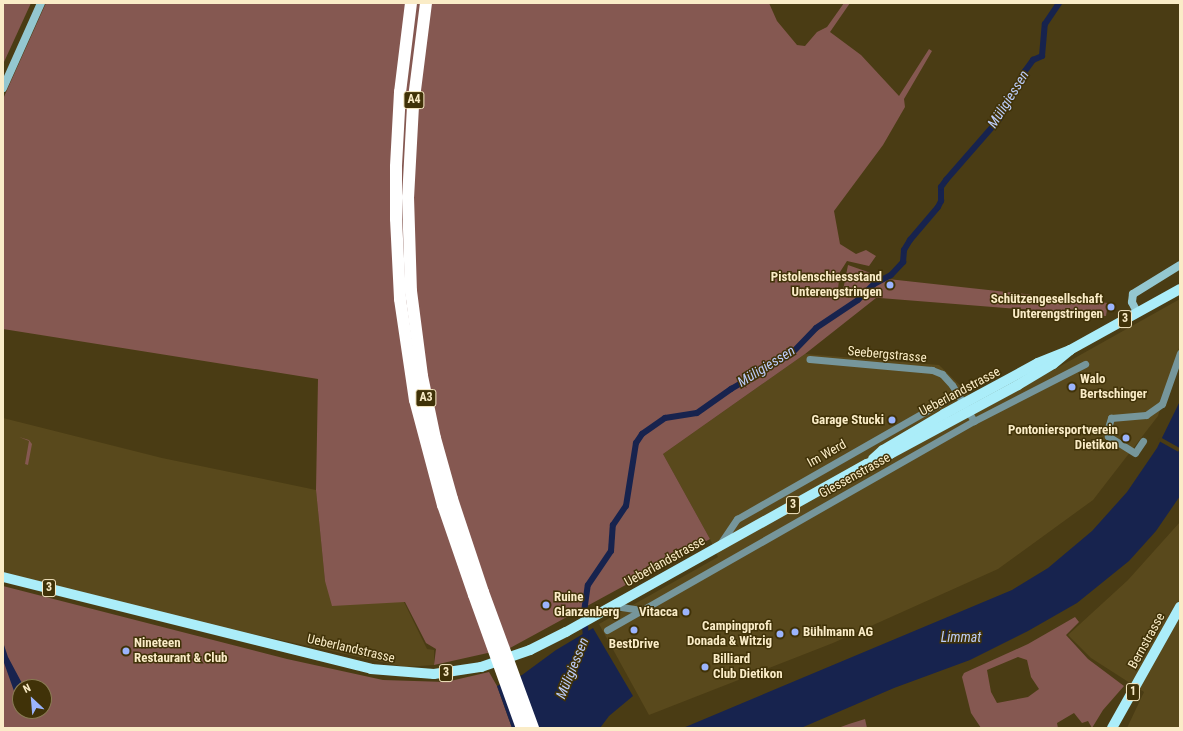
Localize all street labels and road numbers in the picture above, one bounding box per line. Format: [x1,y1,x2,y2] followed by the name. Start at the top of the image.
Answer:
[403,90,425,110] road number: A4
[1117,309,1133,329] road number: 3
[847,344,927,366] street label: Seebergstrasse
[917,364,1003,420] street label: Ueberlandstrasse
[415,388,437,408] road number: A3
[805,437,849,471] street label: Im Werd
[817,450,893,502] street label: Giessenstrasse
[785,495,801,515] road number: 3
[622,533,708,591] street label: Ueberlandstrasse
[41,578,57,598] road number: 3
[1125,610,1169,672] street label: Bernstrasse
[306,631,396,667] street label: Ueberlandstrasse
[438,663,454,683] road number: 3
[1125,682,1141,702] road number: 1

